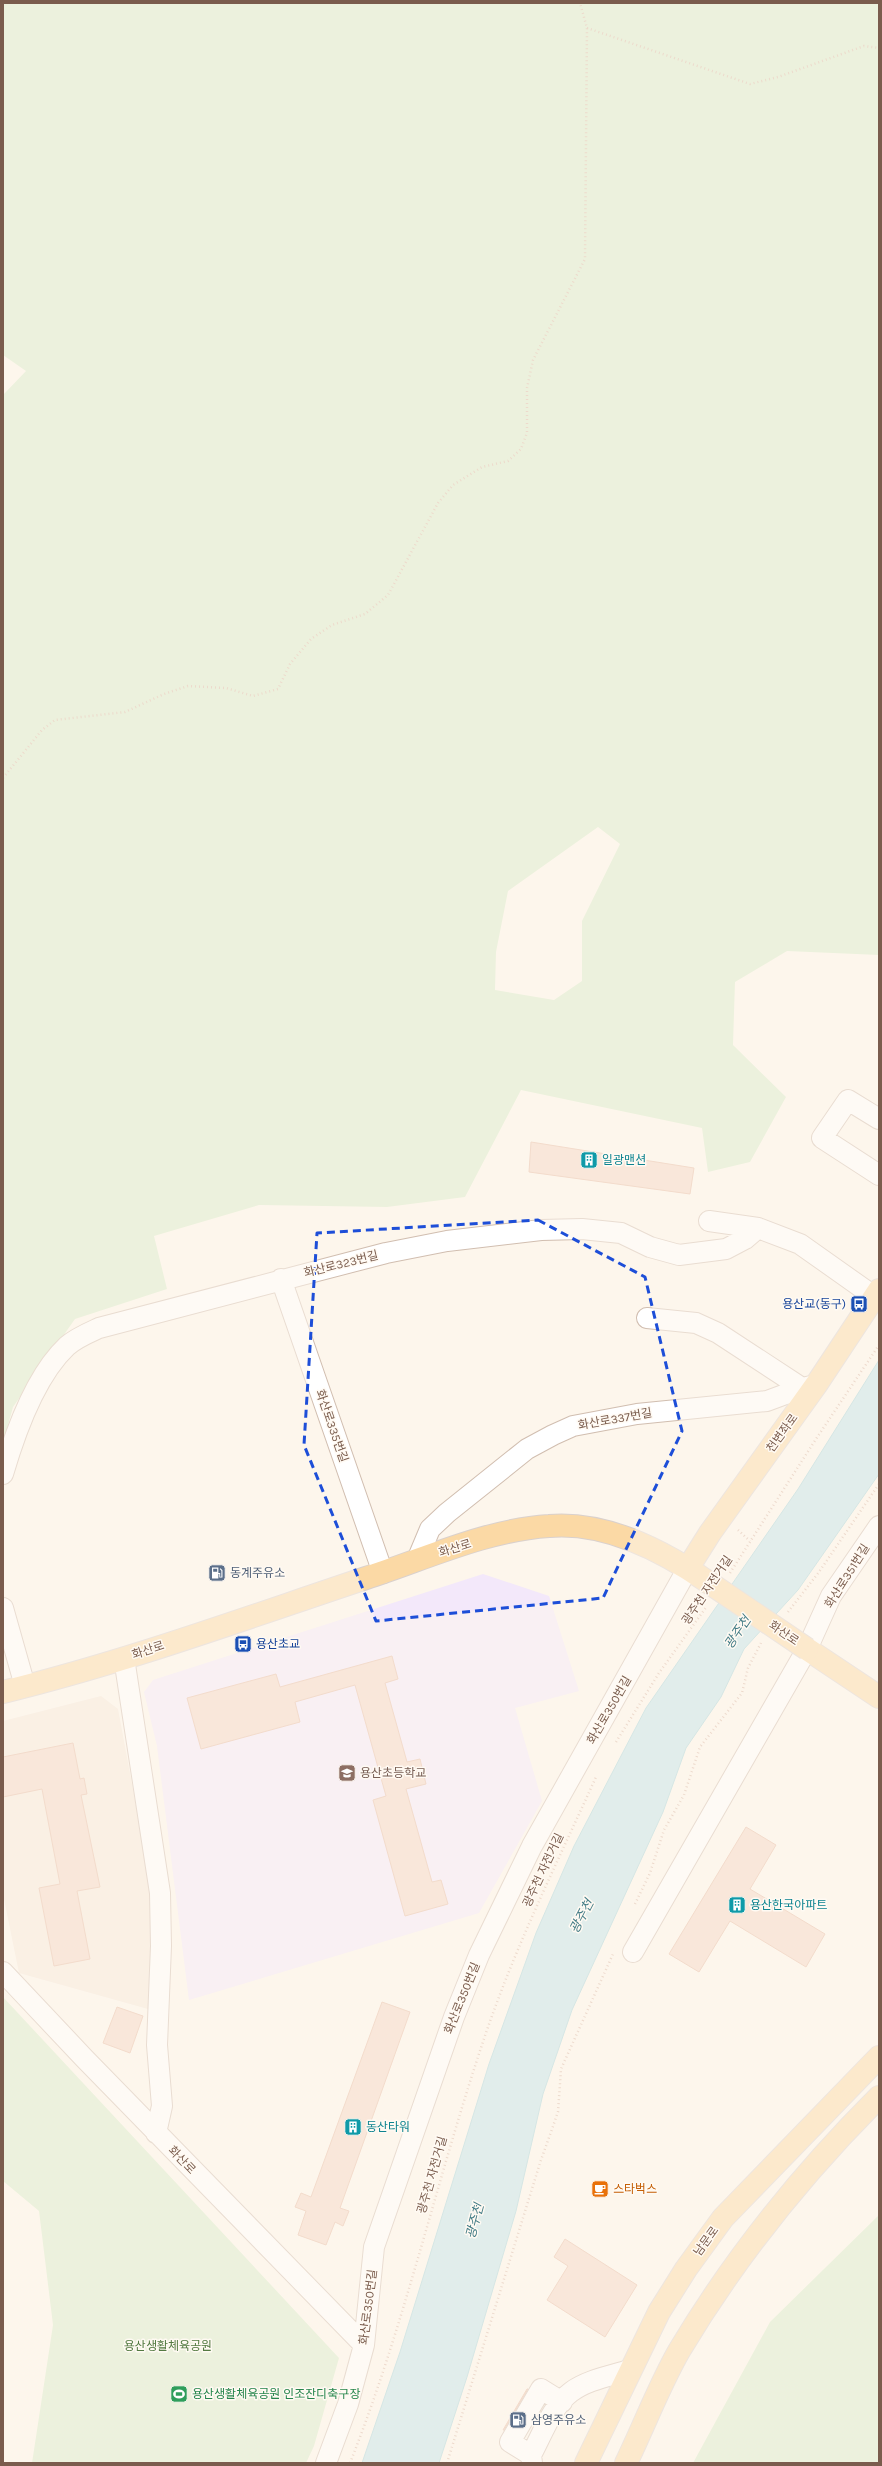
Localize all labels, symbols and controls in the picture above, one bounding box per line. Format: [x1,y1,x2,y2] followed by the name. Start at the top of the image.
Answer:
[579,1150,599,1170] building icon: 일광맨션
[602,1153,646,1167] place label: 일광맨션
[302,1248,380,1280] street label: 화산로323번길
[849,1294,869,1314] bus stop icon: 용산교(동구)
[782,1297,846,1311] place label: 용산교(동구)
[313,1388,351,1464] street label: 화산로335번길
[577,1406,653,1432] street label: 화산로337번길
[763,1411,801,1455] street label: 천변좌로
[437,1536,473,1560] street label: 화산로
[822,1541,872,1611] street label: 화산로351번길
[679,1553,735,1627] street label: 광주천 자전거길
[207,1563,227,1583] fuel station icon: 동계주유소
[230,1566,285,1580] place label: 동계주유소
[721,1612,754,1651] water label: 광주천
[766,1618,802,1648] street label: 화산로
[233,1634,253,1654] bus stop icon: 용산초교
[256,1637,300,1651] place label: 용산초교
[130,1638,166,1662] street label: 화산로
[584,1674,634,1746] street label: 화산로350번길
[337,1763,357,1783] school or university icon: 용산초등학교
[360,1766,426,1780] place label: 용산초등학교
[520,1831,566,1909] street label: 광주천 자전거길
[727,1895,747,1915] building icon: 용산한국아파트
[566,1896,597,1936] water label: 광주천
[750,1898,827,1912] place label: 용산한국아파트
[441,1960,483,2036] street label: 화산로350번길
[343,2117,363,2137] building icon: 동산타워
[366,2120,410,2134] place label: 동산타워
[414,2135,450,2215] street label: 광주천 자전거길
[165,2143,199,2177] street label: 화산로
[590,2179,610,2199] cafe icon: 스타벅스
[613,2182,657,2196] place label: 스타벅스
[463,2201,487,2240] water label: 광주천
[691,2223,721,2259] street label: 남문로
[356,2268,380,2346] street label: 화산로350번길
[124,2339,212,2353] park label: 용산생활체육공원
[169,2384,189,2404] sports icon: 용산생활체육공원 인조잔디축구장
[192,2387,360,2401] place label: 용산생활체육공원 인조잔디축구장
[508,2410,528,2430] fuel station icon: 삼영주유소
[531,2413,586,2427] place label: 삼영주유소

